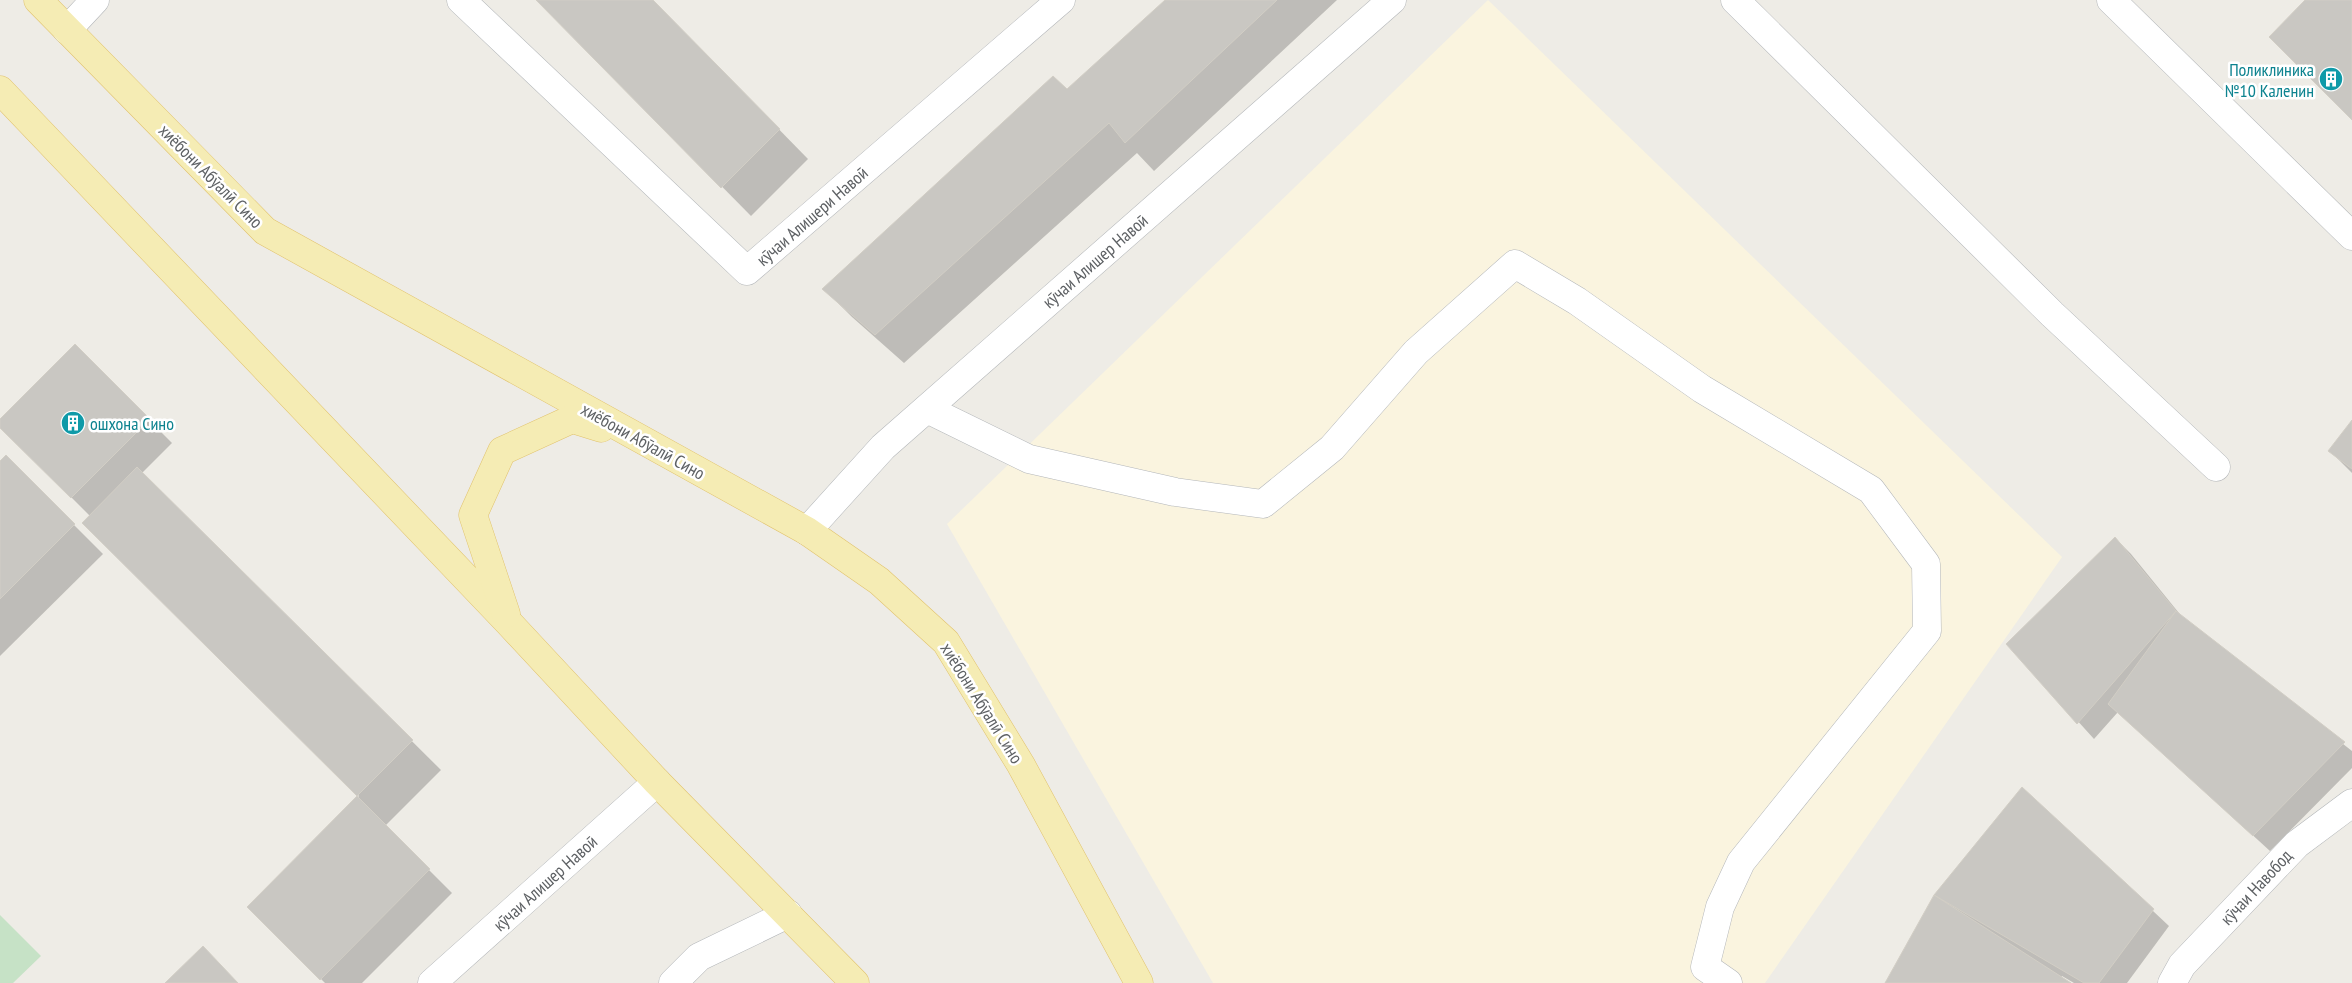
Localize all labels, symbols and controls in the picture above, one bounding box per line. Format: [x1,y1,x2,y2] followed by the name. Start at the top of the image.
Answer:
[2225,58,2314,102] place label: Поликлиника №10 Каленин
[2318,66,2344,92] building icon: Поликлиника №10 Каленин
[154,119,268,233] street label: хиёбони Абӯалӣ Сино
[751,161,873,271] street label: кӯчаи Алишери Навоӣ
[1037,209,1153,313] street label: кӯчаи Алишер Навоӣ
[577,397,709,485] street label: хиёбони Абӯалӣ Сино
[60,410,86,436] building icon: ошхона Сино
[90,412,174,435] place label: ошхона Сино
[936,638,1028,768] street label: хиёбони Абӯалӣ Сино
[488,830,602,936] street label: кӯчаи Алишер Навоӣ
[2215,844,2297,930] street label: кӯчаи Навобод

